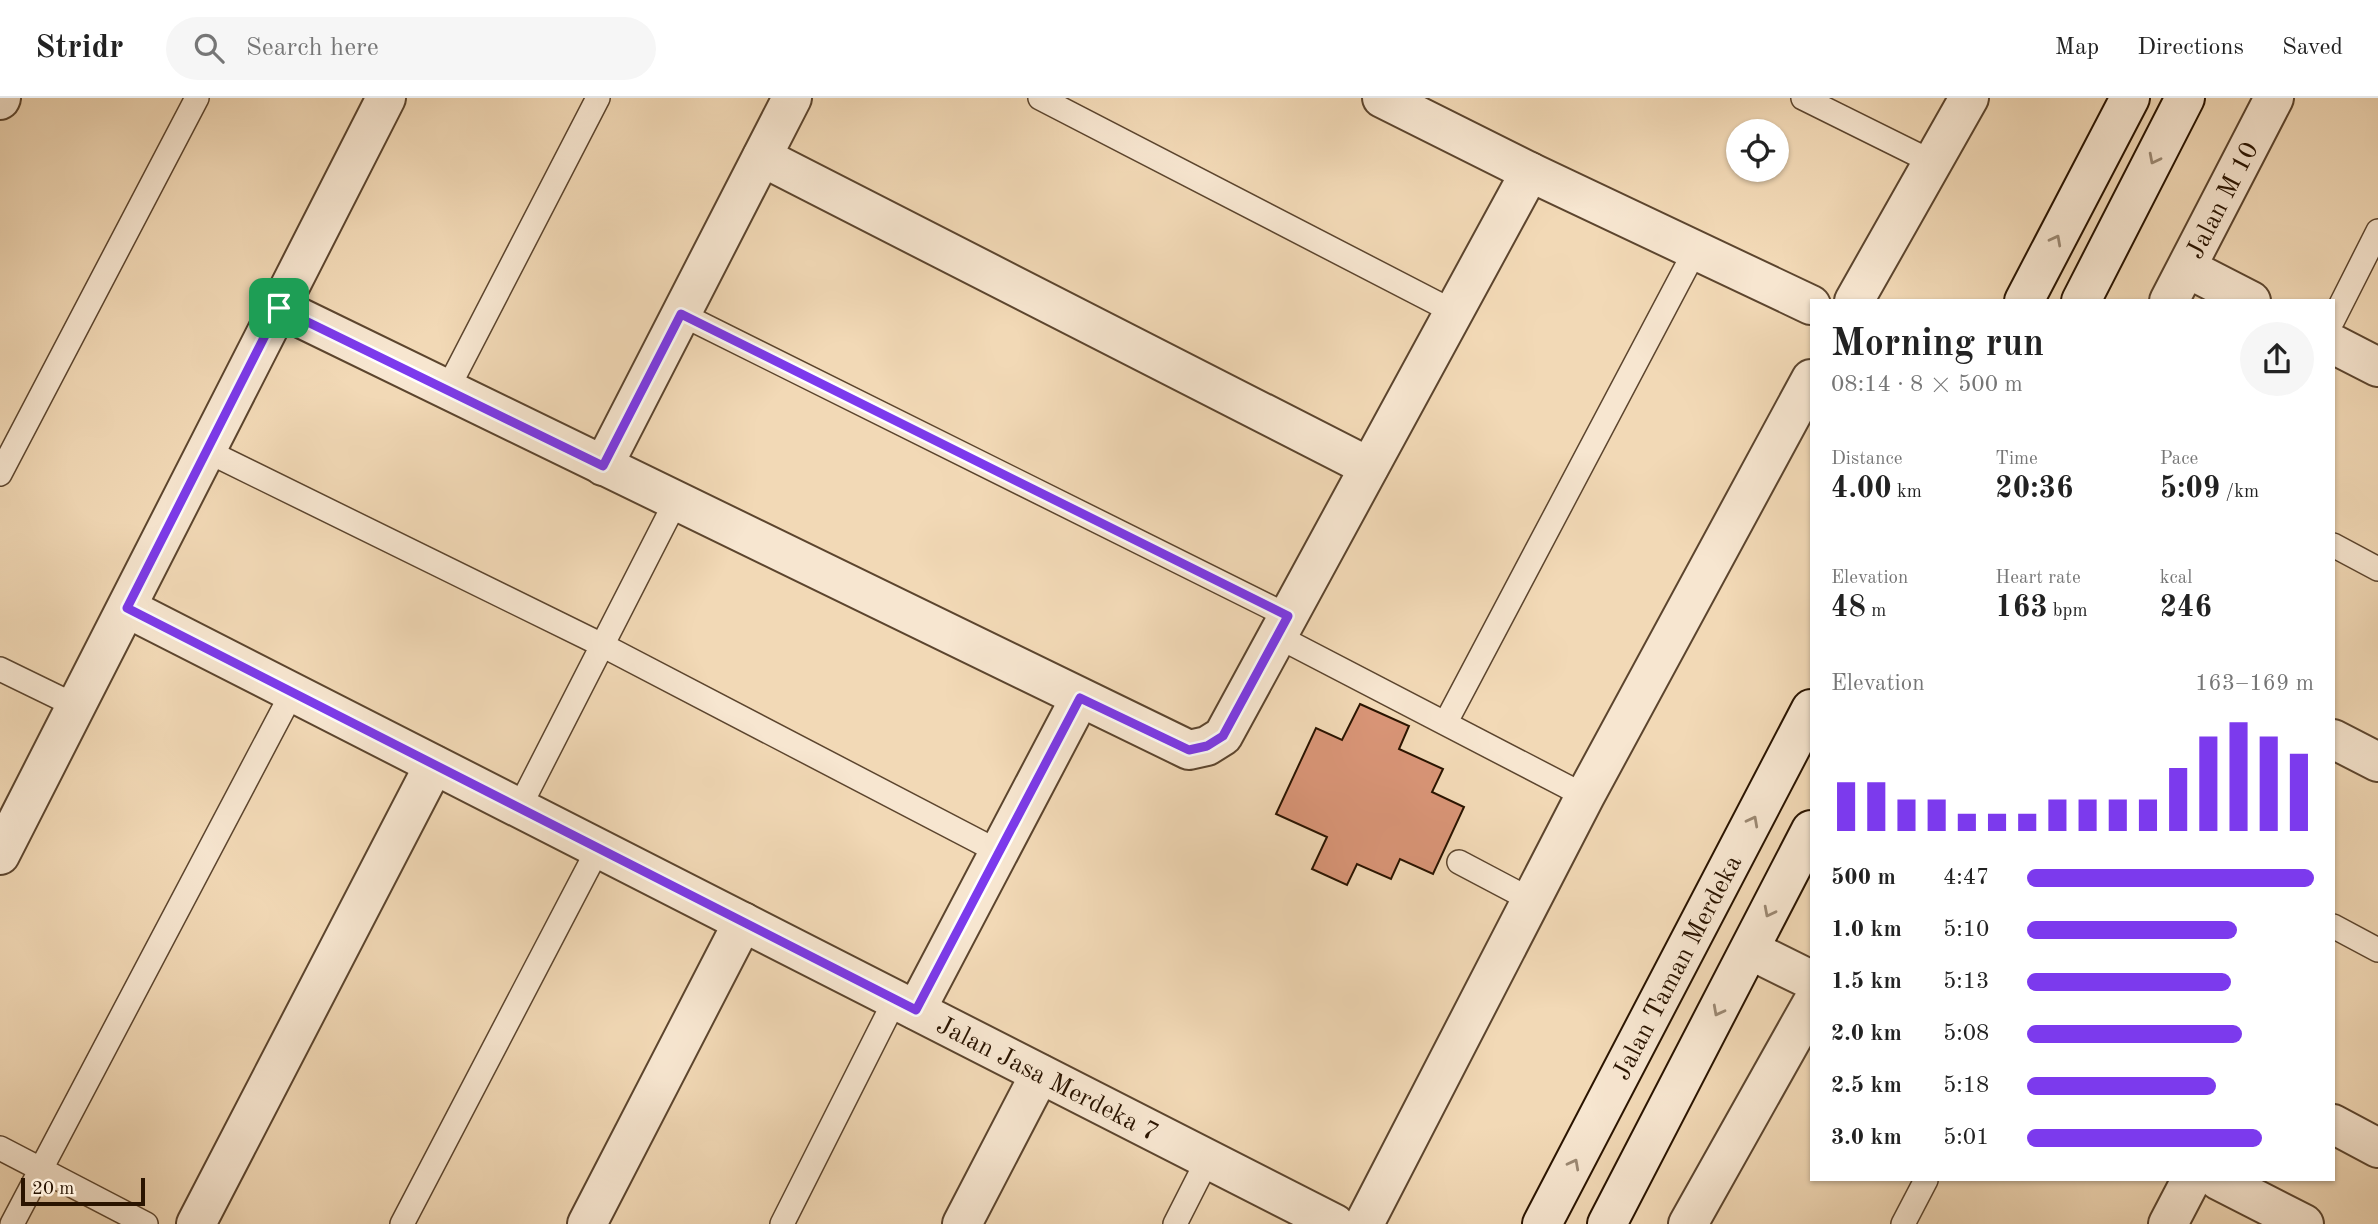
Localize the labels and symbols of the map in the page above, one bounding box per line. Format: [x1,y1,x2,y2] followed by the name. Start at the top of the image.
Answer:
[2182,138,2264,263] street label: Jalan M 10
[2148,152,2162,164] one-way arrow
[2047,235,2061,248] one-way arrow
[249,278,309,338] pin
[1744,816,1758,828] one-way arrow
[1609,851,1747,1084] street label: Jalan Taman Merdeka
[1764,905,1778,917] one-way arrow
[1713,1004,1726,1016] one-way arrow
[932,1012,1162,1147] street label: Jalan Jasa Merdeka 7
[1565,1158,1579,1171] one-way arrow
[21,1175,145,1207] scale bar

